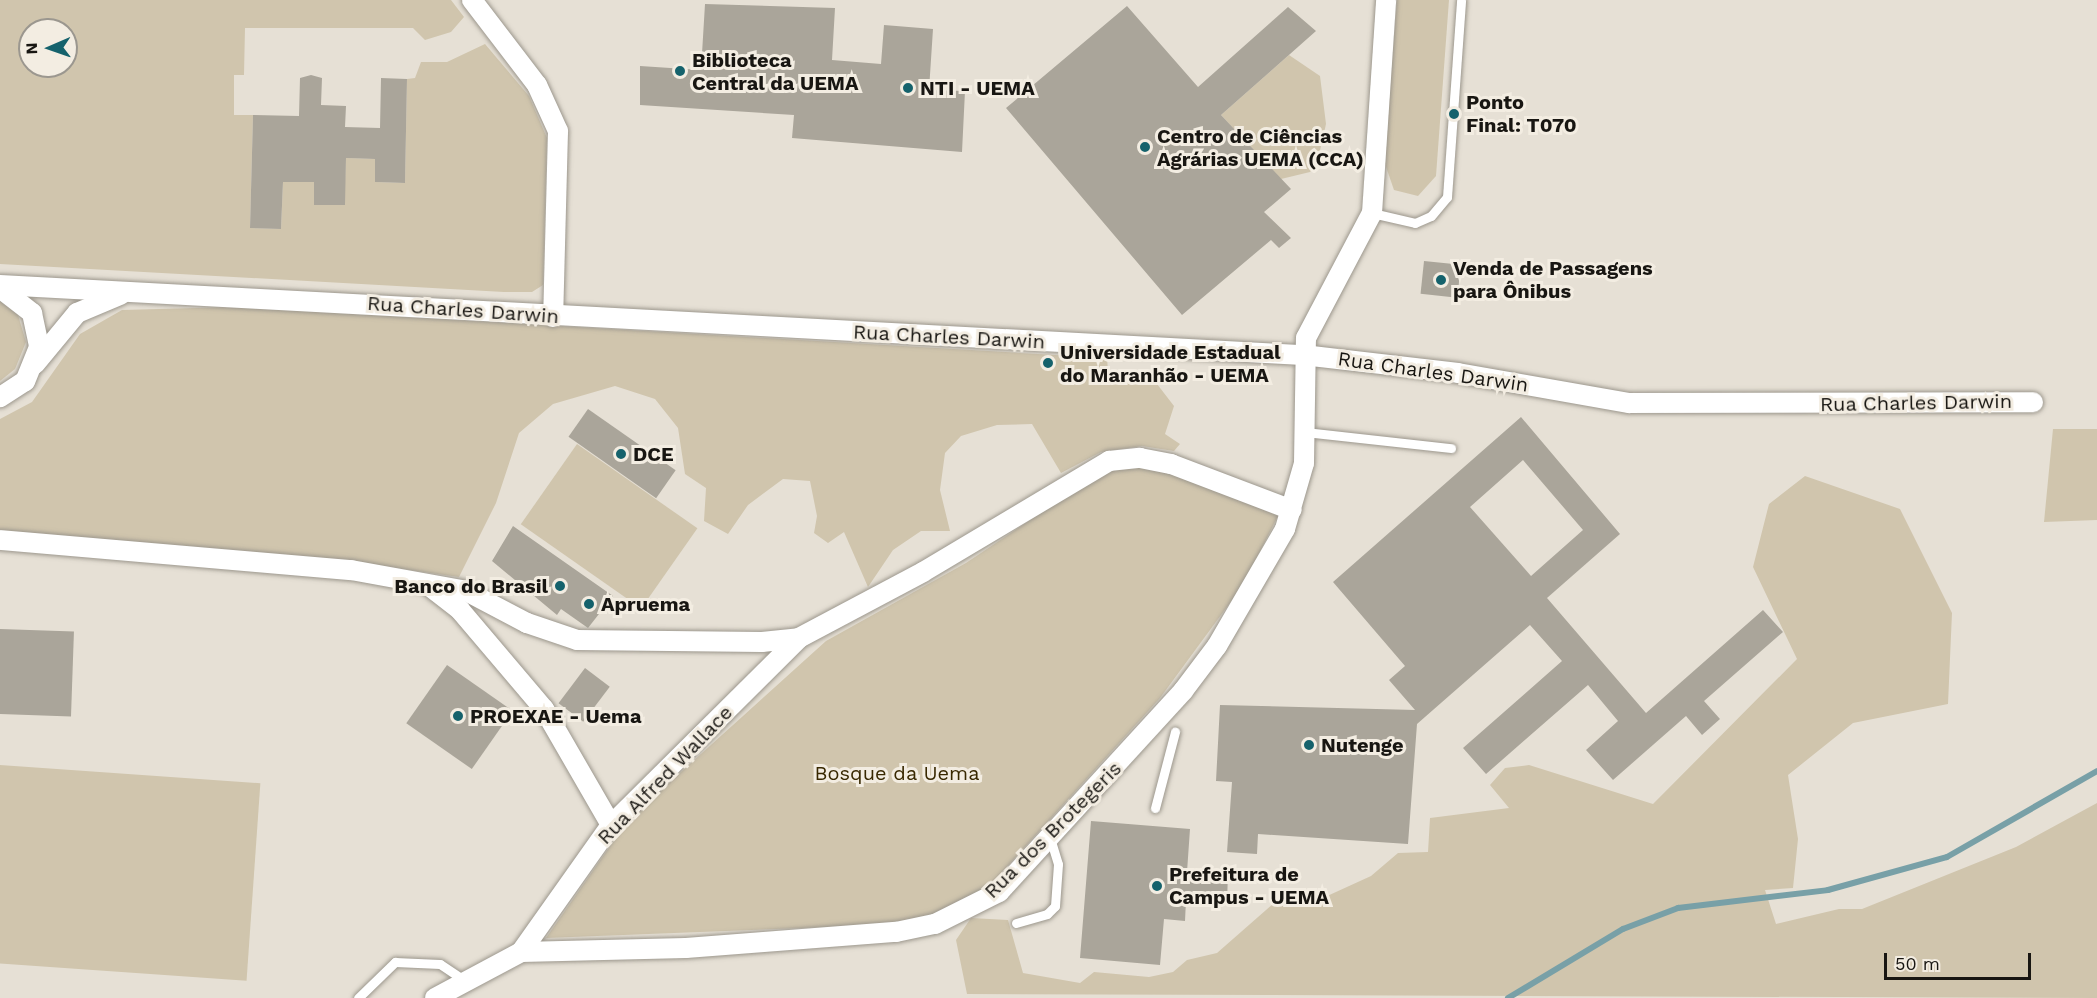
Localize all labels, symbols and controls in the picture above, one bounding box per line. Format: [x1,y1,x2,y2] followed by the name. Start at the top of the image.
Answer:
[18,18,78,78] north arrow
[22,42,41,55] text: N
[692,48,859,95] place label: Biblioteca Central da UEMA
[673,64,687,78] marker: Biblioteca Central da UEMA
[920,76,1035,100] place label: NTI - UEMA
[901,81,915,95] marker: NTI - UEMA
[1466,90,1577,137] place label: Ponto Final: T070
[1447,107,1461,121] marker: Ponto Final: T070
[1157,124,1364,171] place label: Centro de Ciências Agrárias UEMA (CCA)
[1138,140,1152,154] marker: Centro de Ciências Agrárias UEMA (CCA)
[1453,256,1653,303] place label: Venda de Passagens para Ônibus
[1434,273,1448,287] marker: Venda de Passagens para Ônibus
[366,291,560,329] street label: Rua Charles Darwin
[852,320,1046,354] street label: Rua Charles Darwin
[1060,340,1281,387] place label: Universidade Estadual do Maranhão - UEMA
[1336,347,1530,397] street label: Rua Charles Darwin
[1041,356,1055,370] marker: Universidade Estadual do Maranhão - UEMA
[1820,389,2012,417] street label: Rua Charles Darwin
[633,442,674,466] place label: DCE
[614,447,628,461] marker: DCE
[394,574,548,598] place label: Banco do Brasil
[553,579,567,593] marker: Banco do Brasil
[601,592,690,616] place label: Apruema
[582,597,596,611] marker: Apruema
[592,700,738,850] street label: Rua Alfred Wallace
[470,704,642,728] place label: PROEXAE - Uema
[451,709,465,723] marker: PROEXAE - Uema
[1321,733,1404,757] place label: Nutenge
[1302,738,1316,752] marker: Nutenge
[979,756,1127,904] street label: Rua dos Brotegeris
[814,761,980,785] park label: Bosque da Uema
[1169,862,1329,909] place label: Prefeitura de Campus - UEMA
[1150,879,1164,893] marker: Prefeitura de Campus - UEMA
[1887,941,2034,979] scale bar
[1895,953,1940,974] text: 50 m

